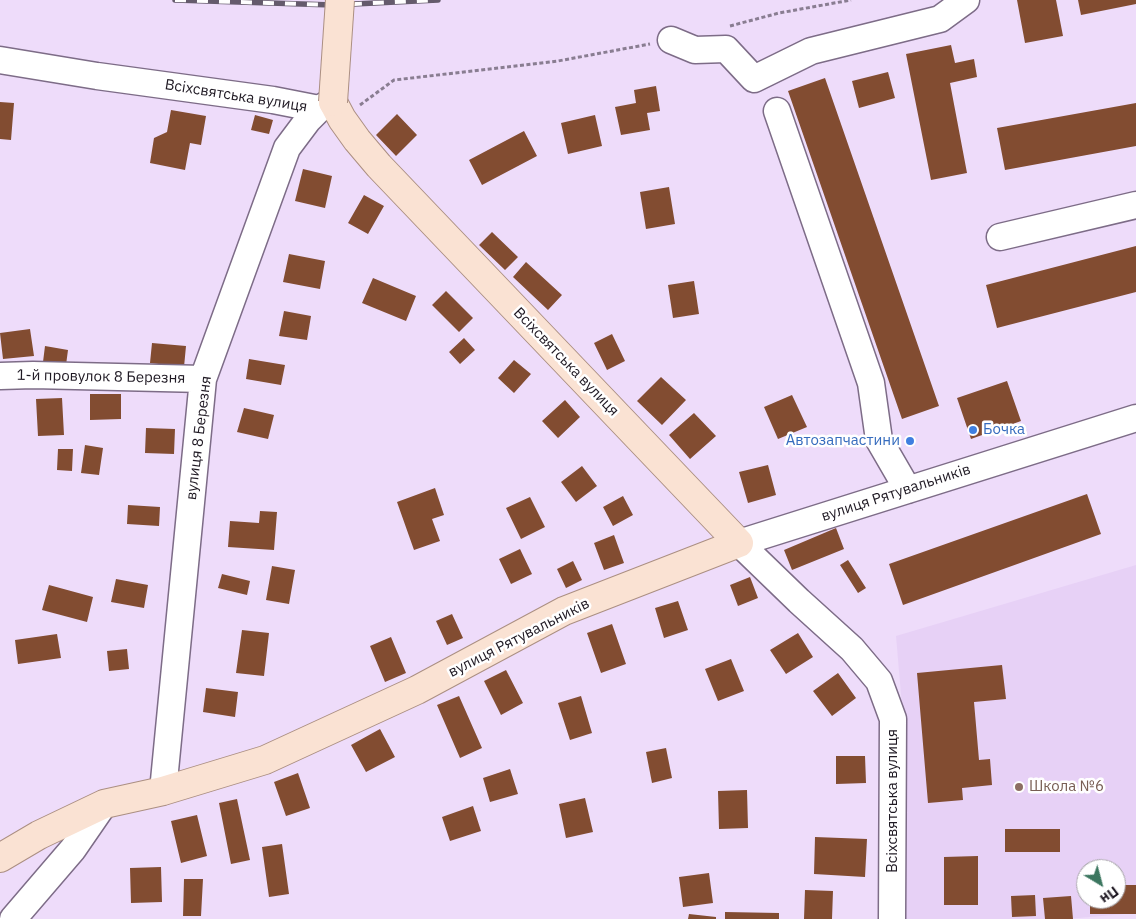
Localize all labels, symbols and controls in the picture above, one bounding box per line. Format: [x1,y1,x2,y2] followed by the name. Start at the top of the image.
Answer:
[163,76,309,116] street label: Всіхсвятська вулиця
[509,304,623,420] street label: Всіхсвятська вулиця
[16,367,186,387] street label: 1-й провулок 8 Березня
[182,375,216,501] street label: вулиця 8 Березня
[983,421,1025,439] place label: Бочка
[967,424,979,436] marker: Бочка
[786,432,900,450] place label: Автозапчастини
[904,435,916,447] marker: Автозапчастини
[819,460,973,526] street label: вулиця Рятувальників
[446,595,592,681] street label: вулиця Рятувальників
[884,729,902,873] street label: Всіхсвятська вулиця
[1029,778,1104,796] place label: Школа №6
[1013,781,1025,793] marker: Школа №6
[1076,859,1126,909] north arrow
[1097,882,1122,908] text: Пн

